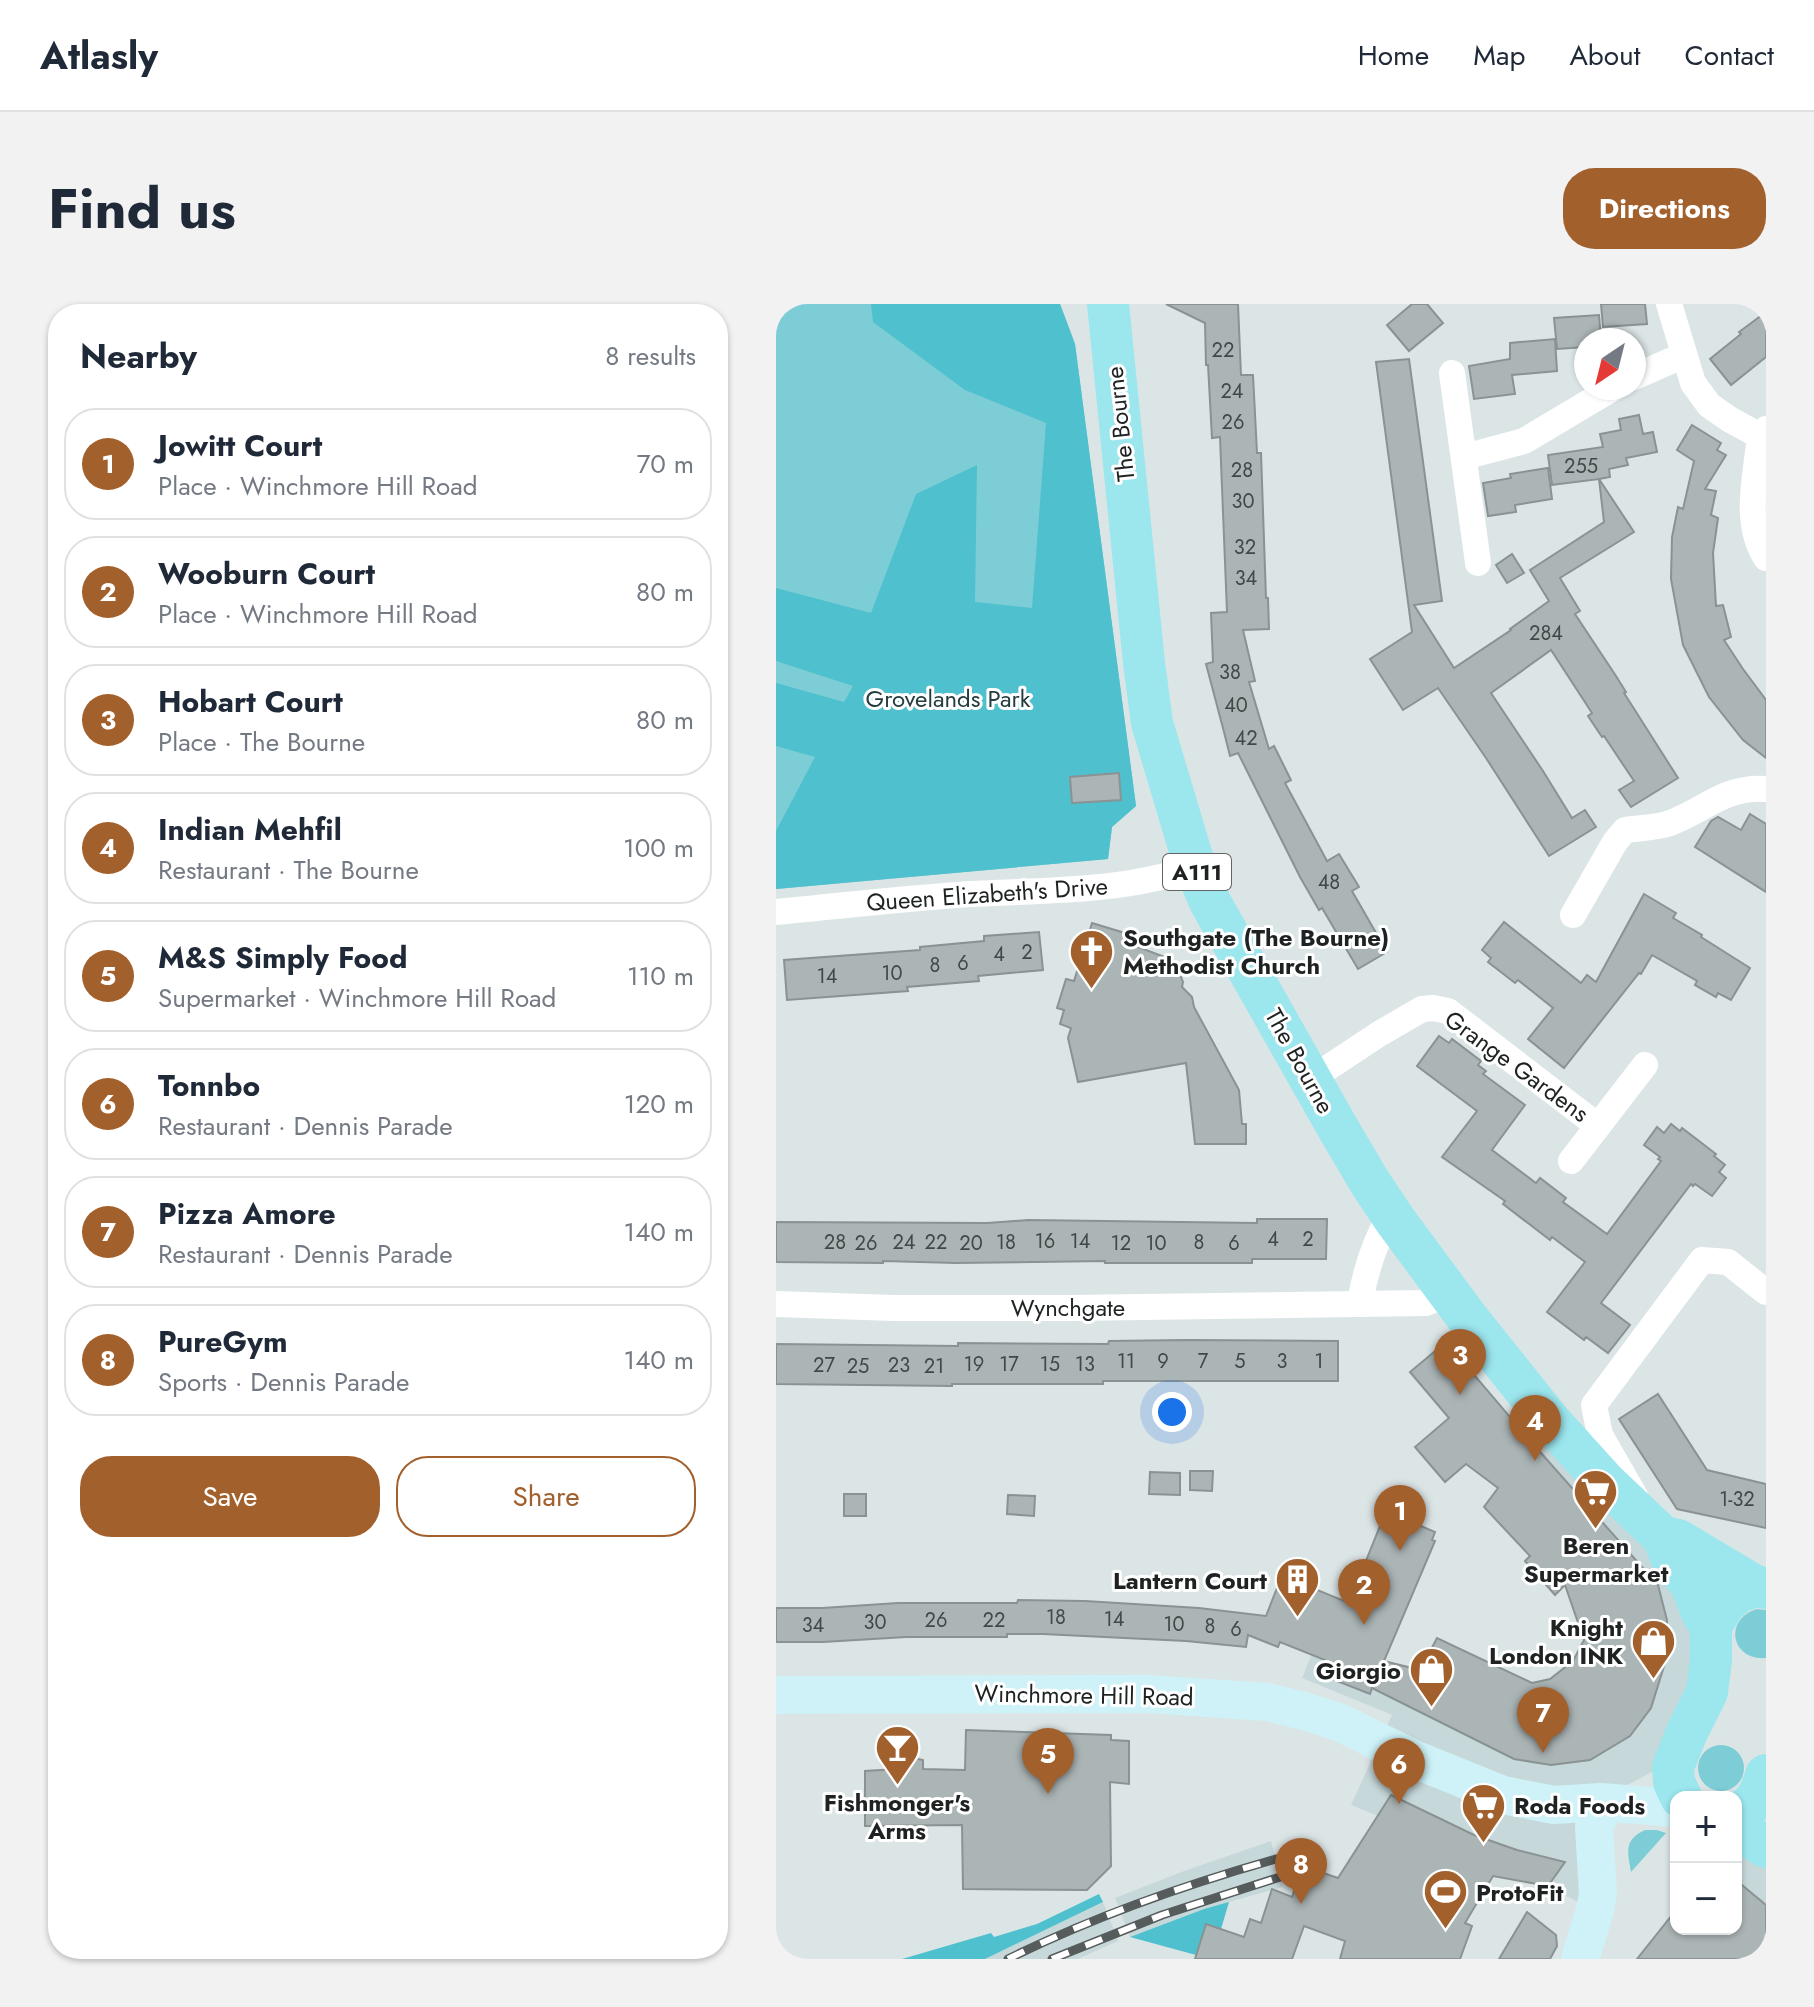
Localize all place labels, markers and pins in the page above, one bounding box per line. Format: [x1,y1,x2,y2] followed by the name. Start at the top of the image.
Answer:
[1123,920,1389,983] place label: Southgate (The Bourne) Methodist Church
[1068,927,1116,990] church icon: Southgate (The Bourne) Methodist Church
[1434,1329,1486,1395] pin: 3
[1509,1395,1561,1461] pin: 4
[1572,1467,1620,1530] supermarket icon: Beren Supermarket
[1374,1485,1426,1551] pin: 1
[1524,1528,1669,1591] place label: Beren Supermarket
[1274,1556,1322,1619] building icon: Lantern Court
[1338,1559,1390,1625] pin: 2
[1113,1563,1267,1598] place label: Lantern Court
[1489,1610,1623,1673] place label: Knight London INK
[1630,1617,1678,1680] shop icon: Knight London INK
[1408,1646,1456,1709] shop icon: Giorgio
[1316,1653,1401,1688] place label: Giorgio
[1517,1687,1569,1753] pin: 7
[873,1724,921,1787] bar icon: Fishmonger's Arms
[1022,1728,1074,1794] pin: 5
[1373,1738,1425,1804] pin: 6
[1459,1781,1507,1844] supermarket icon: Roda Foods
[824,1785,970,1848] place label: Fishmonger's Arms
[1514,1788,1645,1823] place label: Roda Foods
[1275,1838,1327,1904] pin: 8
[1421,1868,1469,1931] sports icon: ProtoFit
[1476,1875,1564,1910] place label: ProtoFit

